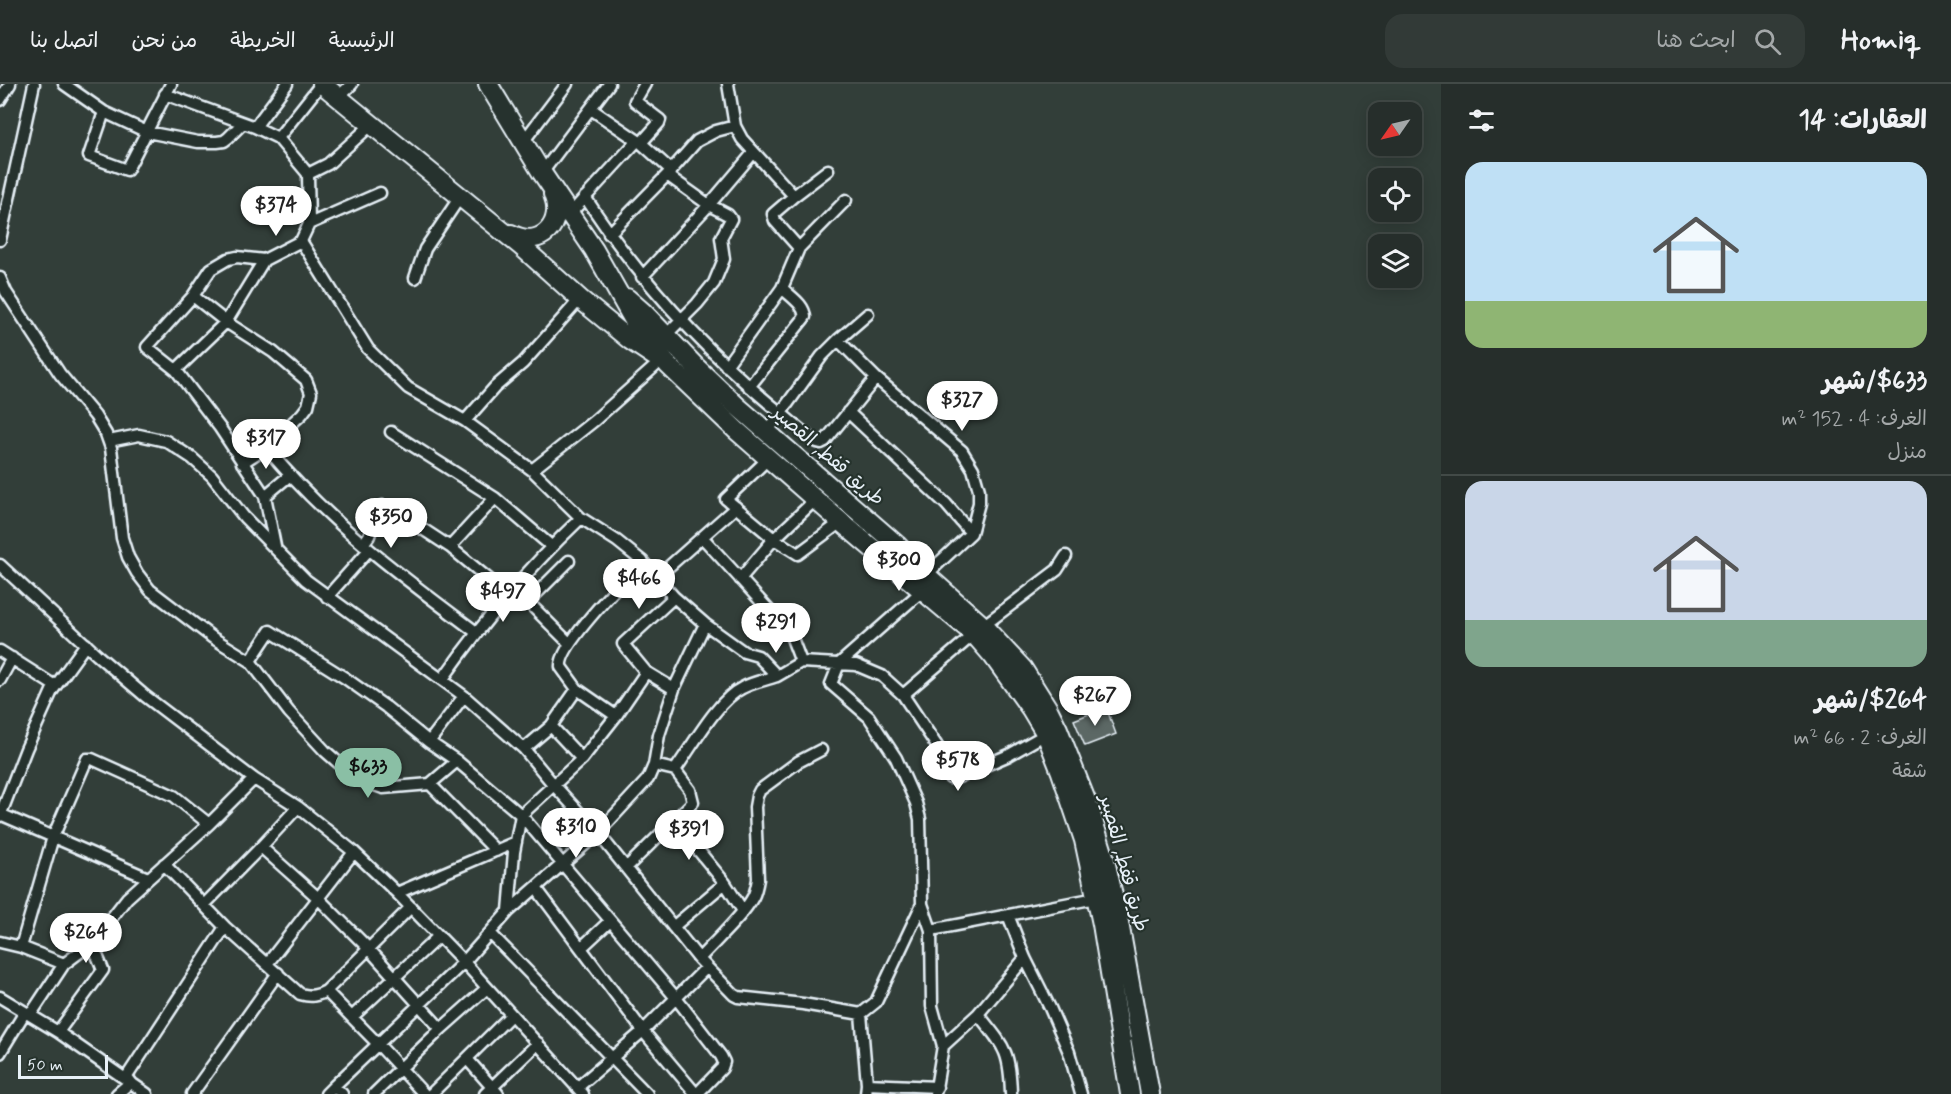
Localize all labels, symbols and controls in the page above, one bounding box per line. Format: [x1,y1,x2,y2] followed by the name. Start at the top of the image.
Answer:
[1385,14,1805,68] search box
[1841,23,1921,60] text: Homiq
[1751,25,1784,58] icon: search
[30,27,98,55] text: اتصل بنا
[131,27,197,55] text: من نحن
[230,27,296,55] text: الخريطة
[329,27,395,55] text: الرئيسية
[1656,27,1736,55] text: ابحث هنا
[1368,102,1422,156] north arrow
[1368,102,1422,288] map controls
[1465,104,1498,137] icon: filters
[1799,104,1927,138] text: العقارات: 14
[1368,168,1422,222] button: locate
[240,186,312,237] pin: $374
[255,192,297,219] text: $374
[1642,201,1750,309] icon: home
[1368,234,1422,288] button: layers
[1822,365,1927,399] text: $633/شهر
[926,381,998,432] pin: $327
[941,387,983,414] text: $327
[765,398,890,513] street label: طريق قفط, القصير
[1781,406,1927,433] text: الغرف: 4 · 152 m²
[230,419,302,470] pin: $317
[246,425,286,452] text: $317
[1888,439,1927,466] text: منزل
[355,498,427,549] pin: $350
[369,504,413,531] text: $350
[1642,520,1750,628] icon: home
[863,541,935,592] pin: $300
[877,547,921,574] text: $300
[603,559,675,610] pin: $466
[617,565,661,592] text: $466
[467,572,539,623] pin: $497
[480,578,526,605] text: $497
[740,603,812,654] pin: $291
[755,609,797,636] text: $291
[1059,676,1131,727] pin: $267
[1073,682,1117,709] text: $267
[1815,684,1927,718] text: $264/شهر
[1793,725,1927,752] text: الغرف: 2 · 66 m²
[922,741,994,792] pin: $578
[936,747,980,774] text: $578
[332,748,404,799] pin: $633
[349,754,387,781] text: $633
[1892,758,1927,785] text: شقة
[1092,790,1155,935] street label: طريق قفط, القصير
[540,808,612,859] pin: $310
[653,810,725,861] pin: $391
[555,814,597,841] text: $310
[669,816,709,843] text: $391
[50,913,122,964] pin: $264
[64,919,108,946] text: $264
[18,1052,108,1080] scale bar
[27,1055,63,1076] text: 50 m

